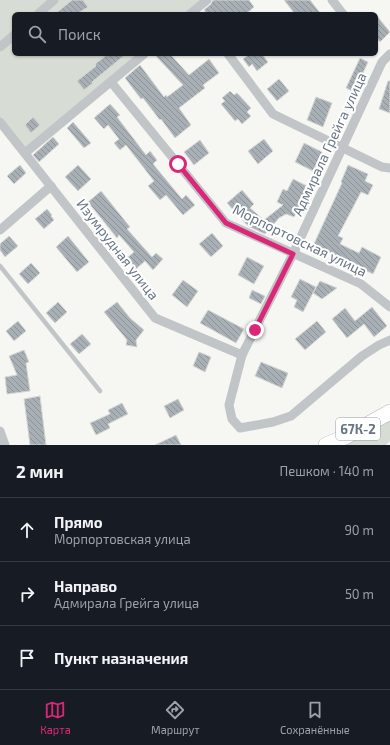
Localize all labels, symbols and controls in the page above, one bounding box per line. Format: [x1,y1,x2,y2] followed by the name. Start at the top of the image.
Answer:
[12,12,378,56] search box
[26,23,48,45] icon: search
[58,25,101,43] text: Поиск
[288,70,370,218] street label: Адмирала Грейга улица
[169,155,187,173] route start
[73,195,163,303] street label: Изумрудная улица
[230,200,370,280] street label: Морпортовская улица
[246,321,264,339] route end
[336,418,380,440] road number: 67К-2
[16,461,64,481] text: 2 мин
[280,463,374,479] text: Пешком · 140 m
[54,513,103,531] text: Прямо
[16,519,38,541] icon: ahead
[344,522,374,538] text: 90 m
[54,531,191,547] text: Морпортовская улица
[54,577,117,595] text: Направо
[16,583,38,605] icon: right
[345,586,374,602] text: 50 m
[54,595,199,611] text: Адмирала Грейга улица
[16,647,38,669] icon: arrive
[54,649,188,667] text: Пункт назначения
[40,699,71,736] tab: Карта
[151,699,200,736] tab: Маршрут
[280,699,350,736] tab: Сохранённые

